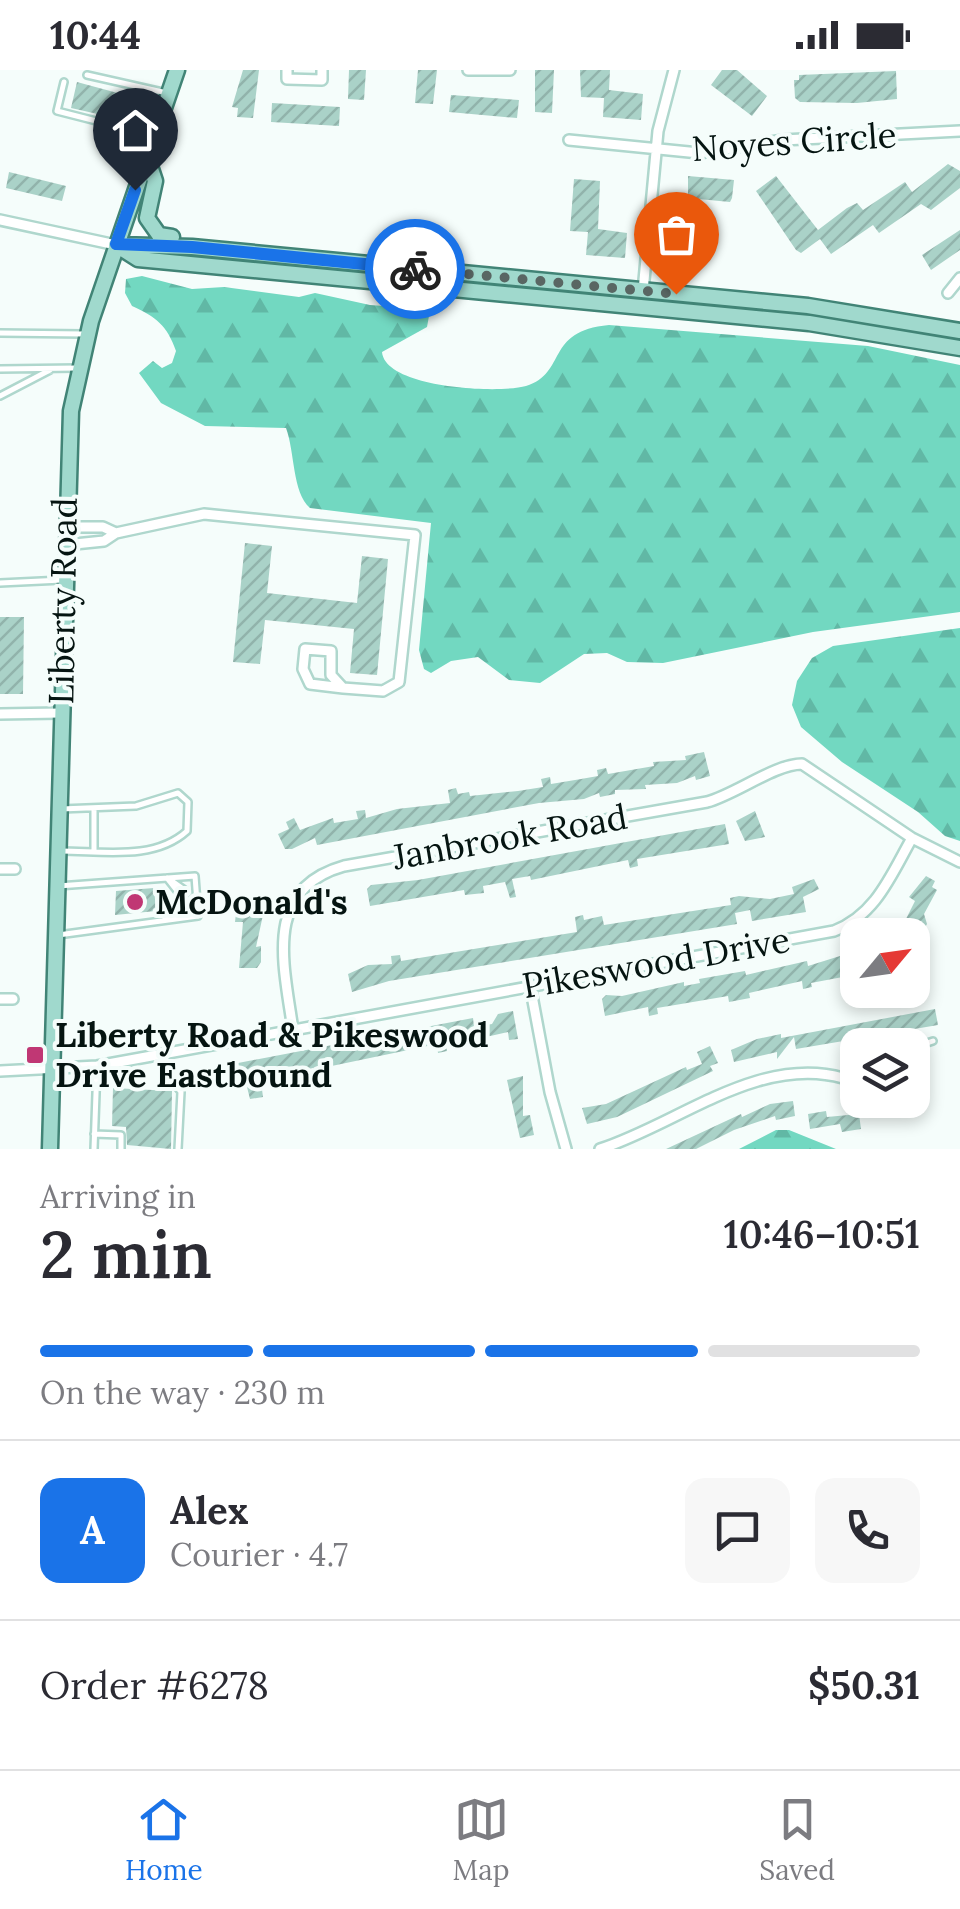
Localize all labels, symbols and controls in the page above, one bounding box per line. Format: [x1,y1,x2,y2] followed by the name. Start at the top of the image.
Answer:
[50,11,141,59] text: 10:44
[93,88,178,191] pin
[108,103,163,158] icon: home
[690,112,898,171] street label: Noyes Circle
[634,192,719,295] pin
[649,207,704,262] icon: bag
[365,219,465,319] courier
[388,242,443,297] icon: bike
[38,497,87,705] street label: Liberty Road
[388,794,631,879] street label: Janbrook Road
[155,879,348,924] place label: McDonald's
[124,891,146,913] marker: McDonald's
[519,917,793,1008] street label: Pikeswood Drive
[840,918,930,1008] north arrow
[840,918,930,1118] map controls
[55,1012,489,1097] place label: Liberty Road & Pikeswood Drive Eastbound
[840,1028,930,1118] button: layers
[24,1044,46,1066] marker: Liberty Road & Pikeswood Drive Eastbound
[40,1176,196,1217] text: Arriving in
[724,1210,920,1258] text: 10:46–10:51
[40,1213,212,1296] text: 2 min
[40,1372,325,1413] text: On the way · 230 m
[685,1478,790,1583] button: chat
[815,1478,920,1583] button: phone
[170,1486,249,1534] text: Alex
[80,1506,105,1554] text: A
[170,1534,348,1575] text: Courier · 4.7
[40,1661,269,1709] text: Order #6278
[808,1661,920,1709] text: $50.31
[125,1792,203,1888] tab: Home
[453,1792,509,1888] tab: Map
[759,1792,835,1888] tab: Saved

